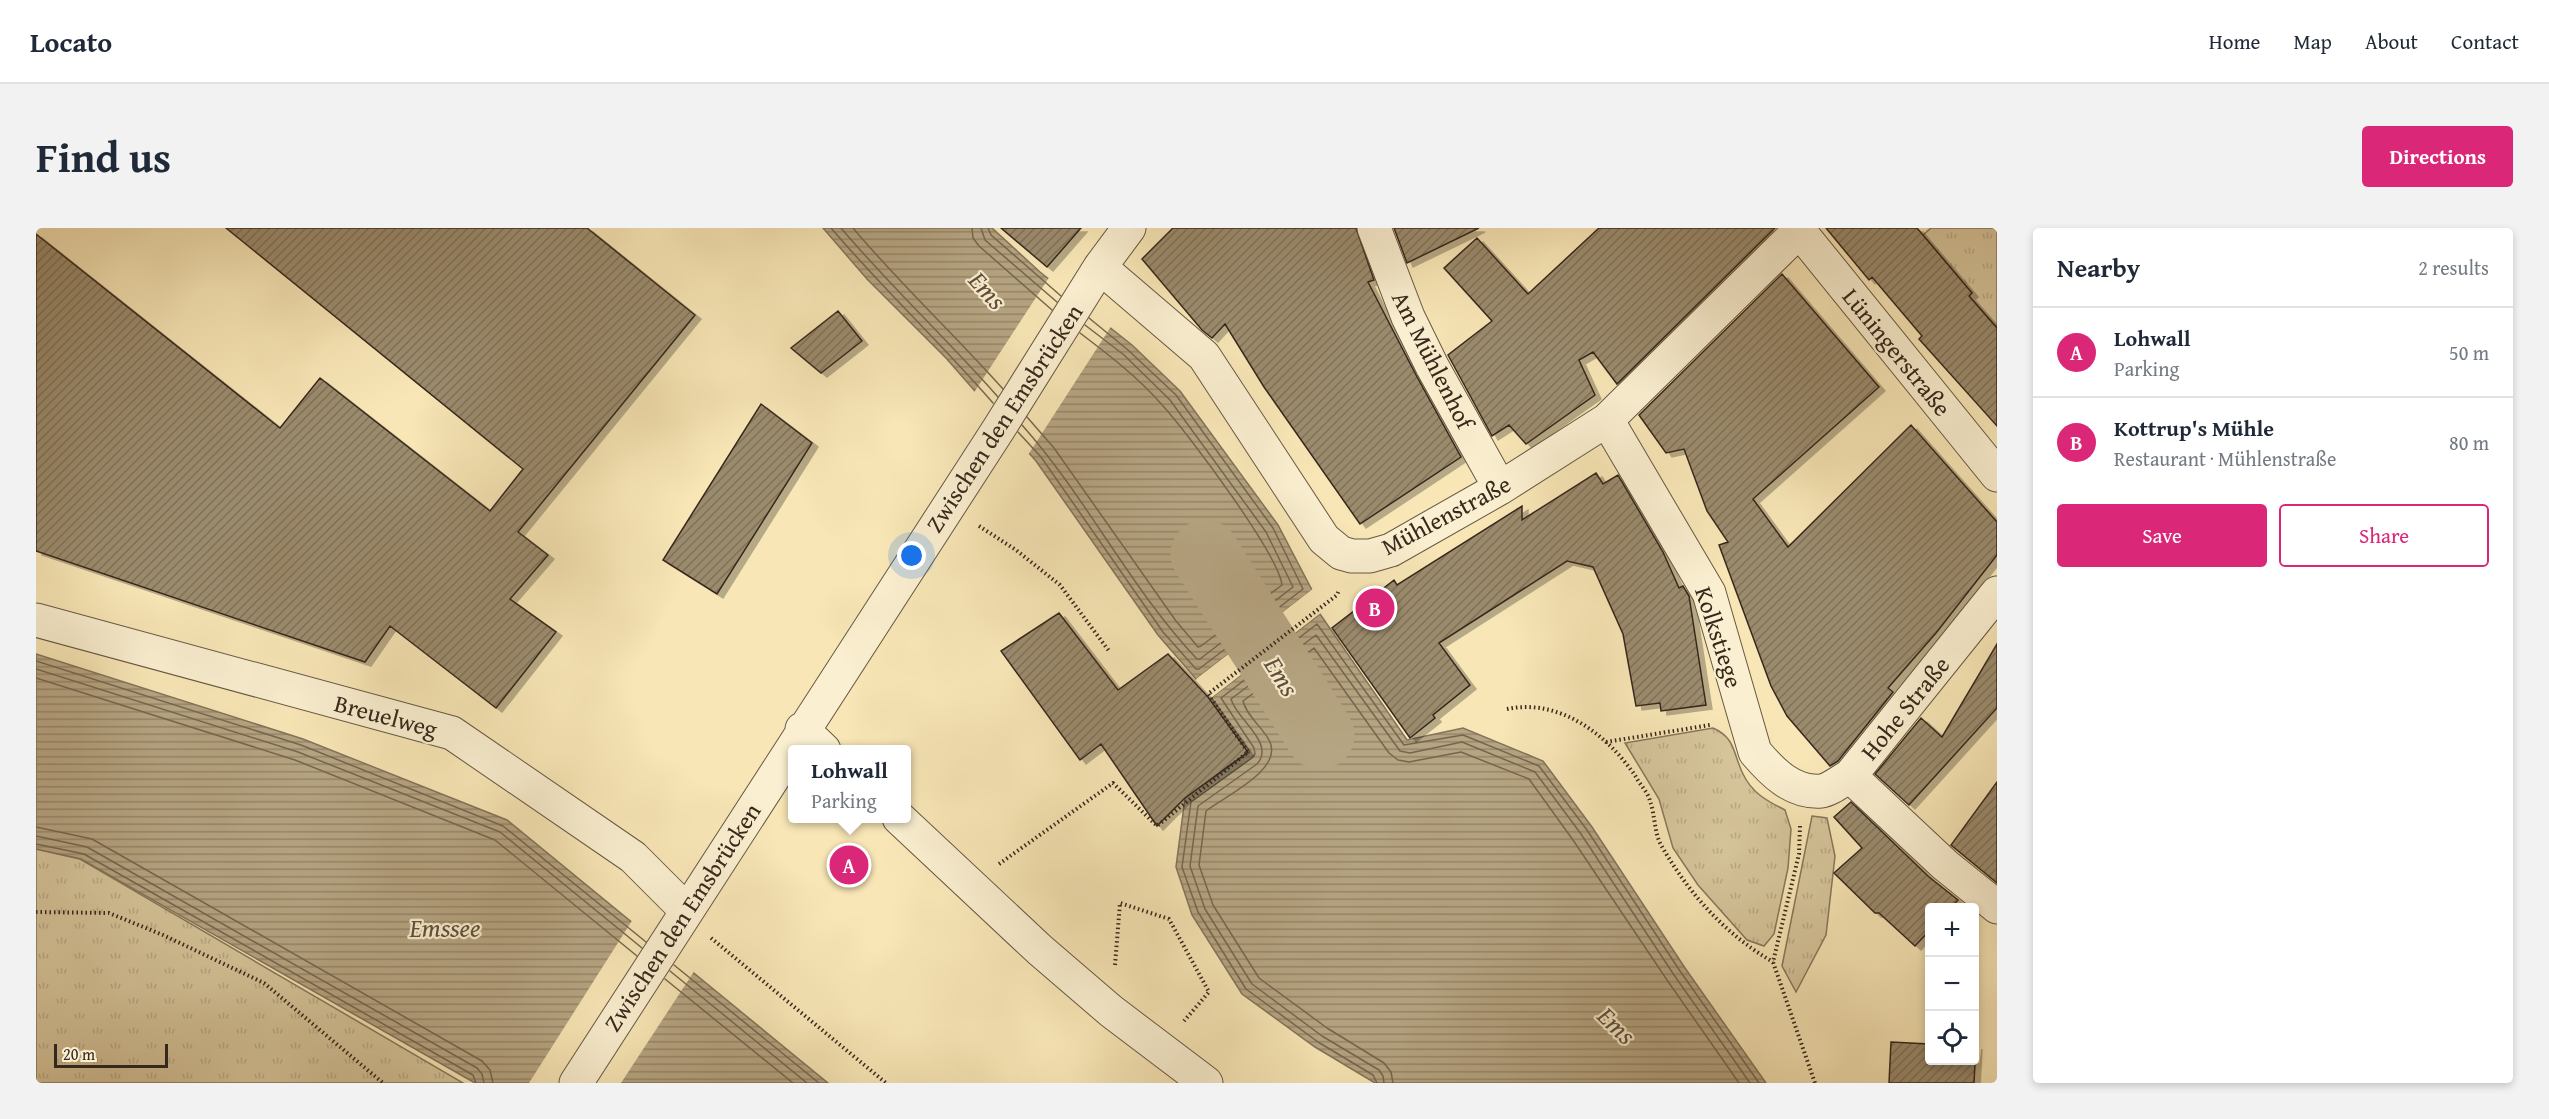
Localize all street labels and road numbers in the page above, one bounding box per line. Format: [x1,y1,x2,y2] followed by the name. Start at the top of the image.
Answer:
[1834,280,1960,424] street label: Lüningerstraße
[1383,285,1484,437] street label: Am Mühlenhof
[917,297,1091,539] street label: Zwischen den Emsbrücken
[1375,466,1517,564] street label: Mühlenstraße
[1686,582,1752,692] street label: Kolkstiege
[1852,649,1958,767] street label: Hohe Straße
[331,685,441,747] street label: Breuelweg
[595,796,769,1038] street label: Zwischen den Emsbrücken

